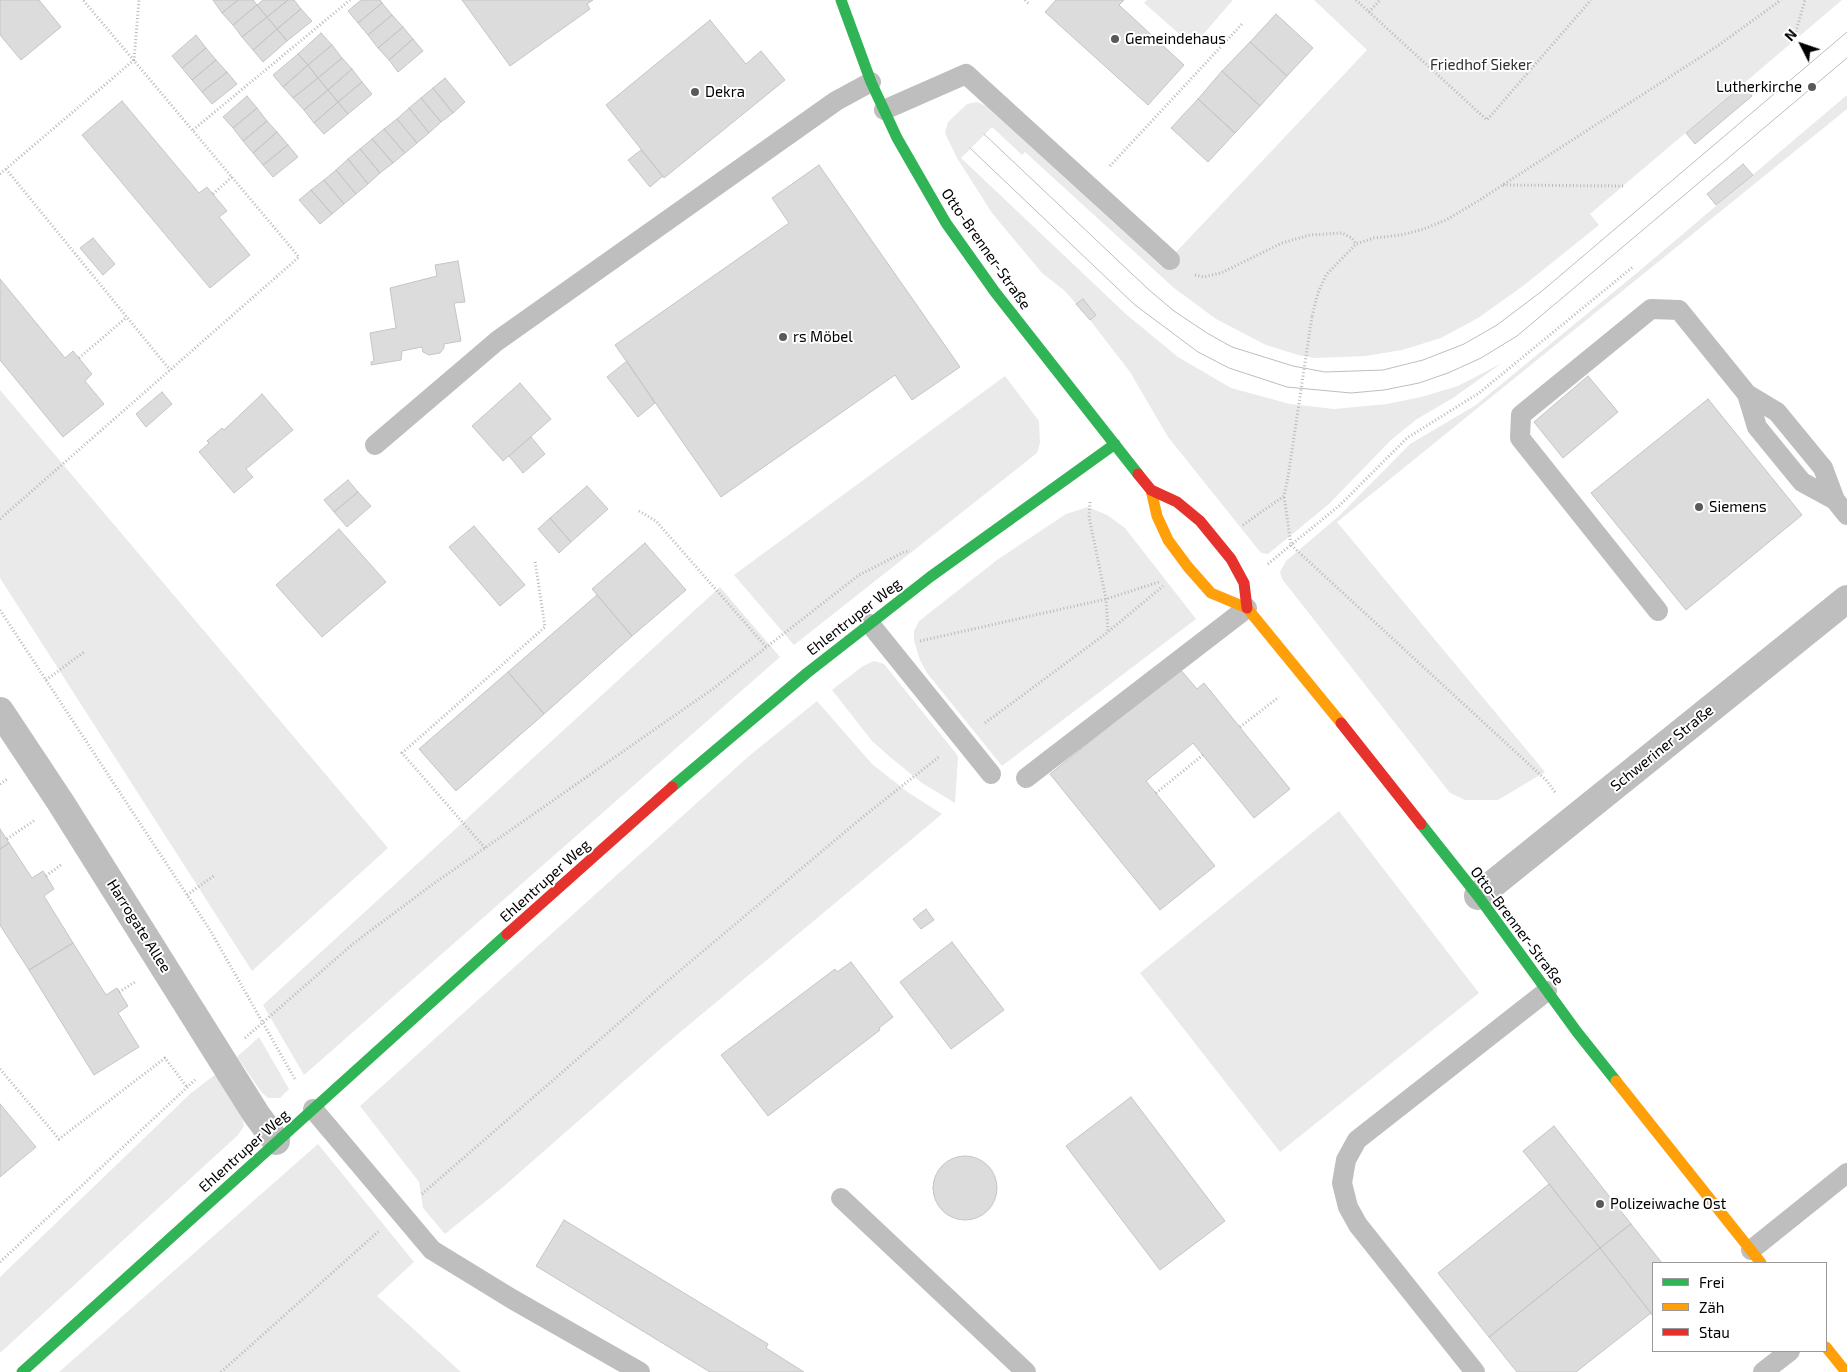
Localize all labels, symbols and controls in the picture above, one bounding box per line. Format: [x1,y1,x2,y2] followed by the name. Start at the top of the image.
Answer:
[1777,20,1827,70] north arrow
[1781,25,1800,44] text: N
[1125,30,1226,48] place label: Gemeindehaus
[1109,33,1121,45] marker: Gemeindehaus
[1430,56,1532,74] park label: Friedhof Sieker
[1716,78,1802,96] place label: Lutherkirche
[1806,81,1818,93] marker: Lutherkirche
[705,83,745,101] place label: Dekra
[689,86,701,98] marker: Dekra
[937,185,1035,313] street label: Otto-Brenner-Straße
[793,328,853,346] place label: rs Möbel
[777,331,789,343] marker: rs Möbel
[1709,498,1767,516] place label: Siemens
[1693,501,1705,513] marker: Siemens
[803,574,905,660] street label: Ehlentruper Weg
[1607,701,1717,795] street label: Schweriner Straße
[496,836,594,926] street label: Ehlentruper Weg
[1467,863,1567,989] street label: Otto-Brenner-Straße
[103,876,175,976] street label: Harrogate Allee
[195,1106,293,1196] street label: Ehlentruper Weg
[1610,1195,1726,1213] place label: Polizeiwache Ost
[1594,1198,1606,1210] marker: Polizeiwache Ost
[1652,1262,1827,1352] legend
[1699,1273,1724,1291] text: Frei
[1699,1298,1724,1316] text: Zäh
[1699,1323,1730,1341] text: Stau

